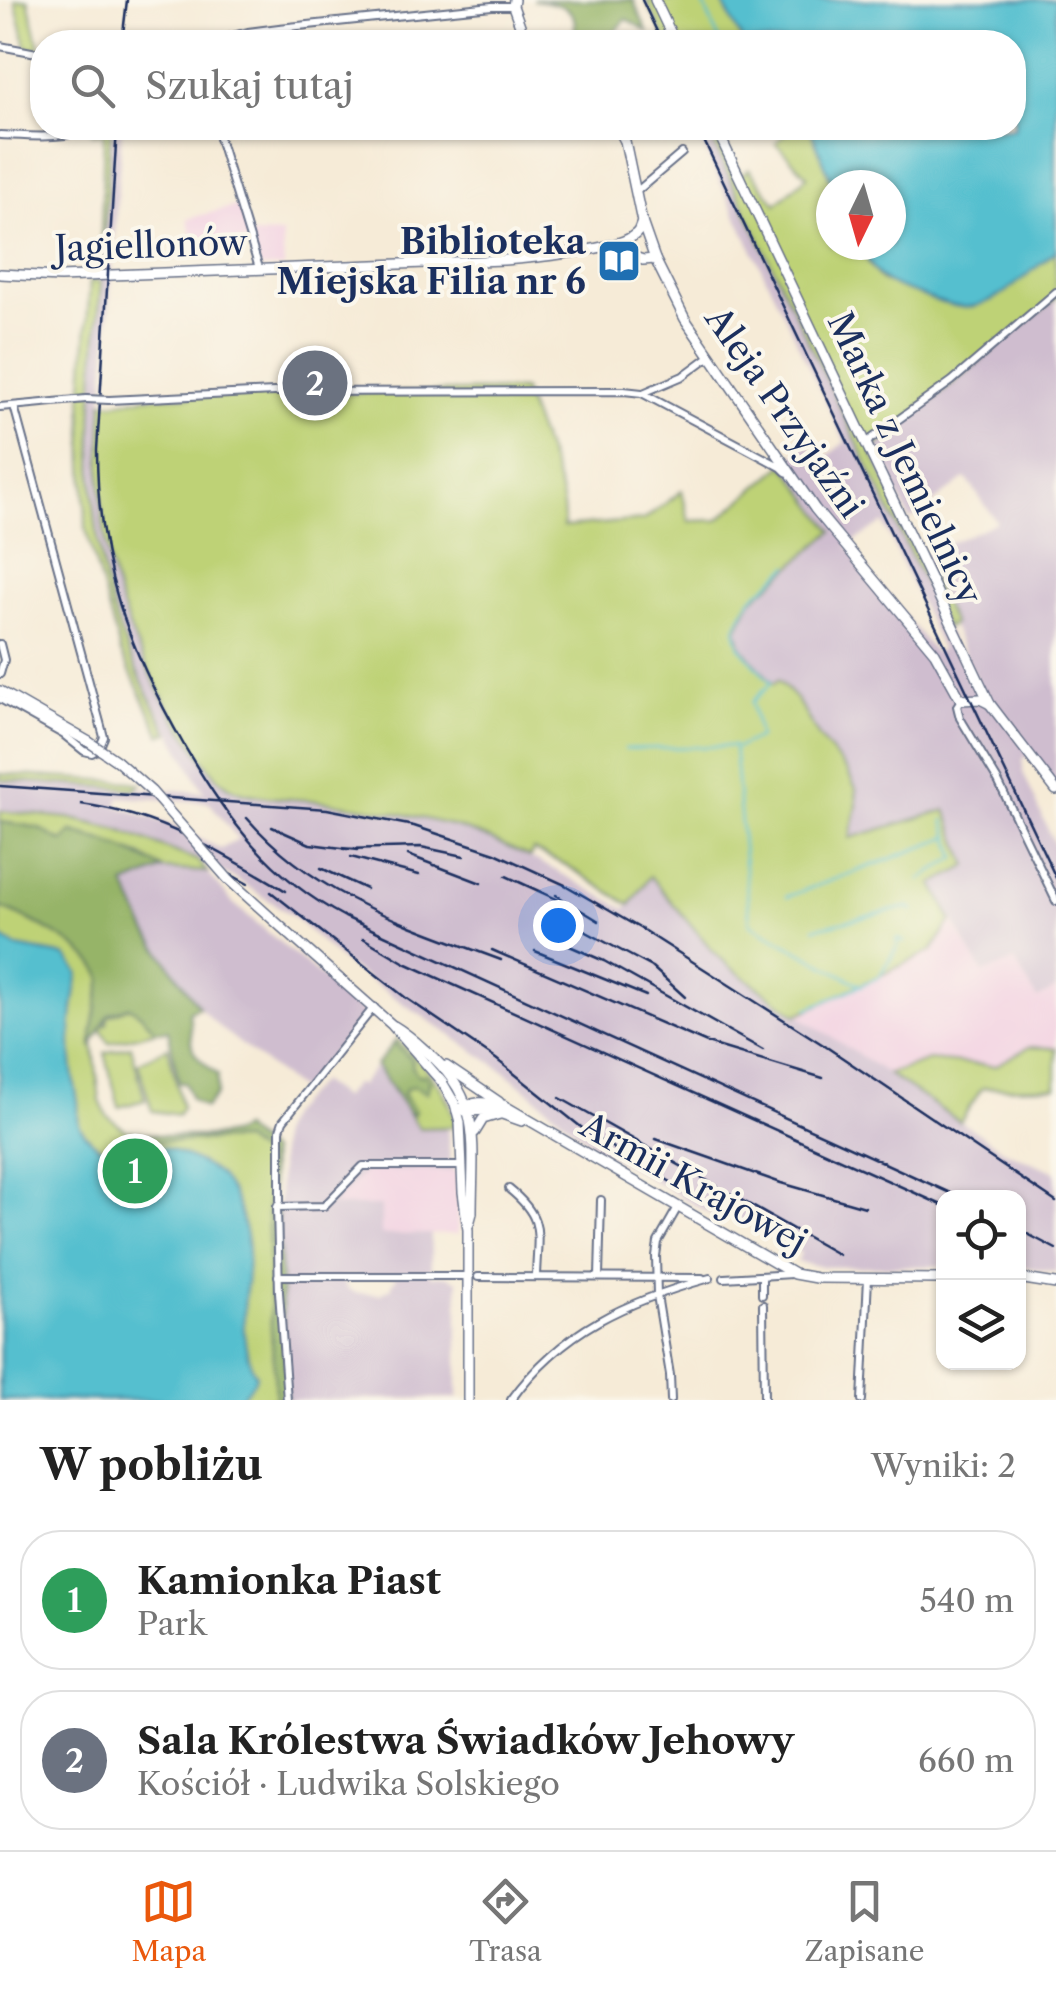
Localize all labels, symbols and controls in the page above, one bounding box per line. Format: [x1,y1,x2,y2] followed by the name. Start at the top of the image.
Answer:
[30,30,1026,140] search box
[65,58,120,113] icon: search
[145,62,354,109] text: Szukaj tutaj
[816,170,906,260] north arrow
[49,220,249,270] street label: Jagiellonów
[277,220,587,303] place label: Biblioteka Miejska Filia nr 6
[596,238,642,284] library icon: Biblioteka Miejska Filia nr 6
[696,297,874,526] street label: Aleja Przyjaźni
[818,305,992,611] street label: Marka z Jemielnicy
[282,346,348,420] pin: 2
[533,900,584,951] your location
[572,1103,815,1263] street label: Armii Krajowej
[102,1134,168,1208] pin: 1
[936,1190,1026,1370] map controls
[936,1190,1026,1280] button: locate
[936,1280,1026,1370] button: layers
[40,1439,263,1491] text: W pobliżu
[871,1446,1016,1485] text: Wyniki: 2
[137,1557,441,1604] text: Kamionka Piast
[67,1581,82,1620] text: 1
[920,1581,1014,1620] text: 540 m
[137,1604,207,1643] text: Park
[137,1717,794,1764] text: Sala Królestwa Świadków Jehowy
[65,1741,84,1780] text: 2
[918,1741,1014,1780] text: 660 m
[137,1764,560,1803] text: Kościół · Ludwika Solskiego
[131,1874,206,1968] tab: Mapa
[469,1874,542,1968] tab: Trasa
[805,1874,925,1968] tab: Zapisane

